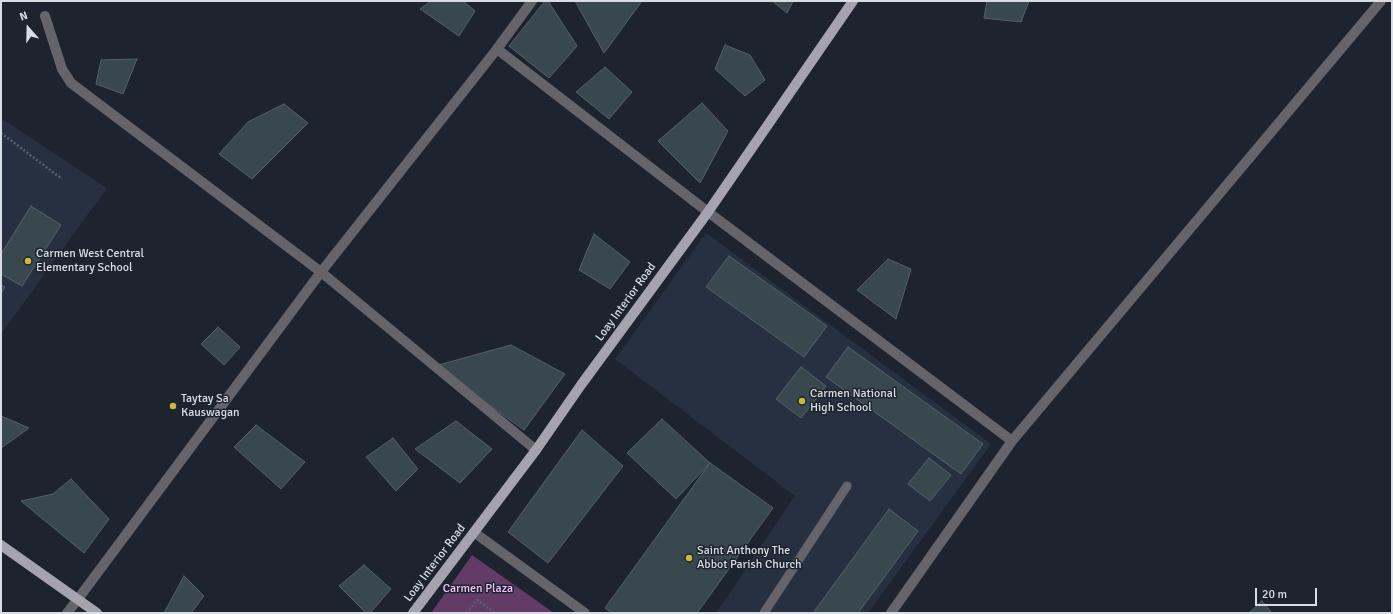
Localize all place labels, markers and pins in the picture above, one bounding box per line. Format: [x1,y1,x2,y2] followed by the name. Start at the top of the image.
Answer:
[36,247,144,275] place label: Carmen West Central Elementary School
[23,256,33,266] marker: Carmen West Central Elementary School
[810,387,896,415] place label: Carmen National High School
[181,392,240,420] place label: Taytay Sa Kauswagan
[797,396,807,406] marker: Carmen National High School
[168,401,178,411] marker: Taytay Sa Kauswagan
[697,544,802,572] place label: Saint Anthony The Abbot Parish Church
[684,553,694,563] marker: Saint Anthony The Abbot Parish Church

